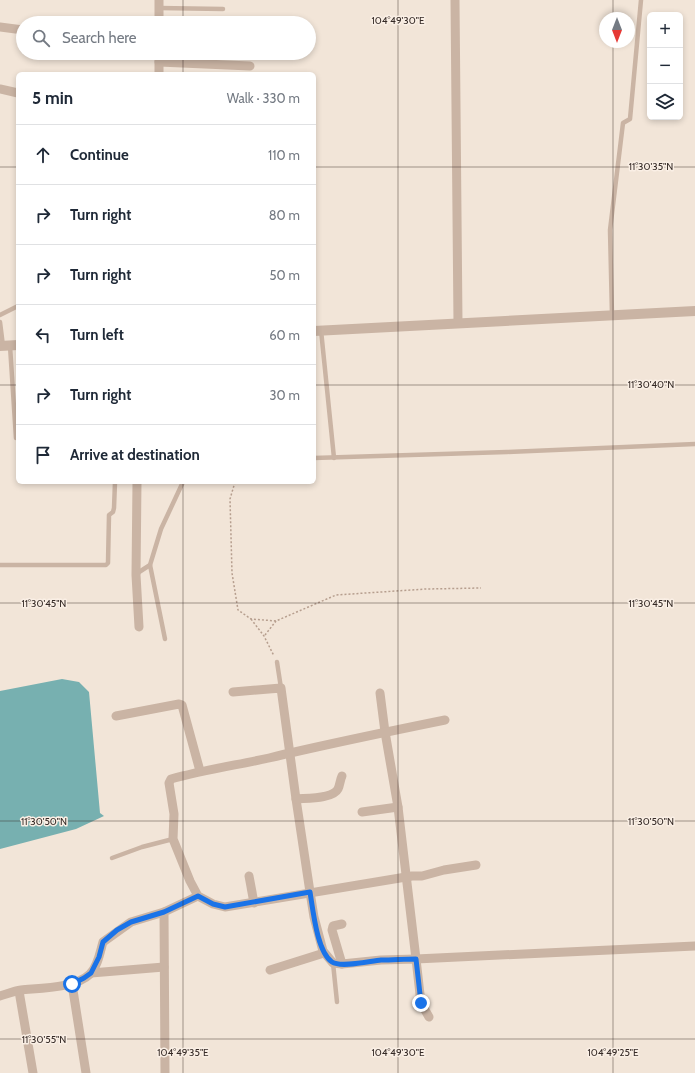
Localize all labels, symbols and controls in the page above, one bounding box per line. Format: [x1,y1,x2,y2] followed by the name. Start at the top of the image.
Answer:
[599,12,635,48] north arrow
[647,12,683,120] map controls
[647,12,683,48] button: +
[372,14,425,27] text: 104°49'30"E
[16,16,316,60] search box
[30,27,52,49] icon: search
[62,29,137,47] text: Search here
[647,48,683,84] button: −
[647,84,683,120] button: layers
[32,88,73,108] text: 5 min
[227,90,300,106] text: Walk · 330 m
[32,144,54,166] icon: ahead
[70,146,129,164] text: Continue
[268,147,300,163] text: 110 m
[629,160,673,173] text: 11°30'35"N
[32,204,54,226] icon: right
[70,206,131,224] text: Turn right
[269,207,300,223] text: 80 m
[32,264,54,286] icon: right
[70,266,131,284] text: Turn right
[270,267,300,283] text: 50 m
[32,324,54,346] icon: left
[70,326,124,344] text: Turn left
[269,327,300,343] text: 60 m
[628,378,674,391] text: 11°30'40"N
[32,384,54,406] icon: right
[70,386,131,404] text: Turn right
[270,387,300,403] text: 30 m
[32,444,54,466] icon: arrive
[70,446,200,464] text: Arrive at destination
[22,597,66,610] text: 11°30'45"N
[629,597,673,610] text: 11°30'45"N
[21,815,67,828] text: 11°30'50"N
[628,815,674,828] text: 11°30'50"N
[63,975,81,993] route start
[412,994,430,1012] route end
[22,1033,66,1046] text: 11°30'55"N
[157,1046,209,1059] text: 104°49'35"E
[372,1046,425,1059] text: 104°49'30"E
[587,1046,639,1059] text: 104°49'25"E

